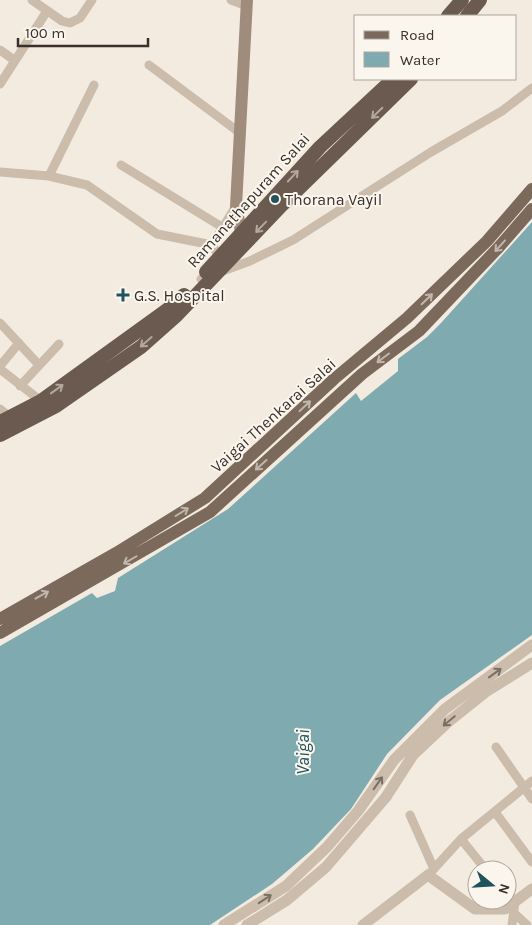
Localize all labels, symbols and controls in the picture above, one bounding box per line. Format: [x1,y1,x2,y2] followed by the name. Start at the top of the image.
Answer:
[18,15,148,47] scale bar
[354,15,517,80] legend
[25,24,65,42] text: 100 m
[400,26,435,44] text: Road
[400,51,441,69] text: Water
[370,107,383,119] one-way arrow
[183,129,314,271] street label: Ramanathapuram Salai
[287,169,299,182] one-way arrow
[285,190,382,209] place label: Thorana Vayil
[269,193,281,205] marker: Thorana Vayil
[255,221,267,233] one-way arrow
[494,239,506,252] one-way arrow
[134,286,225,305] place label: G.S. Hospital
[116,288,130,302] marker: G.S. Hospital
[421,293,434,305] one-way arrow
[139,336,152,348] one-way arrow
[376,353,390,363] one-way arrow
[207,354,340,476] street label: Vaigai Thenkarai Salai
[50,384,64,395] one-way arrow
[299,400,312,412] one-way arrow
[255,459,268,471] one-way arrow
[175,507,189,517] one-way arrow
[124,555,138,565] one-way arrow
[35,589,49,599] one-way arrow
[488,667,501,678] one-way arrow
[443,716,456,727] one-way arrow
[292,729,314,775] water label: Vaigai
[373,776,383,790] one-way arrow
[467,860,517,910] north arrow
[494,881,514,896] text: N
[258,893,272,903] one-way arrow

